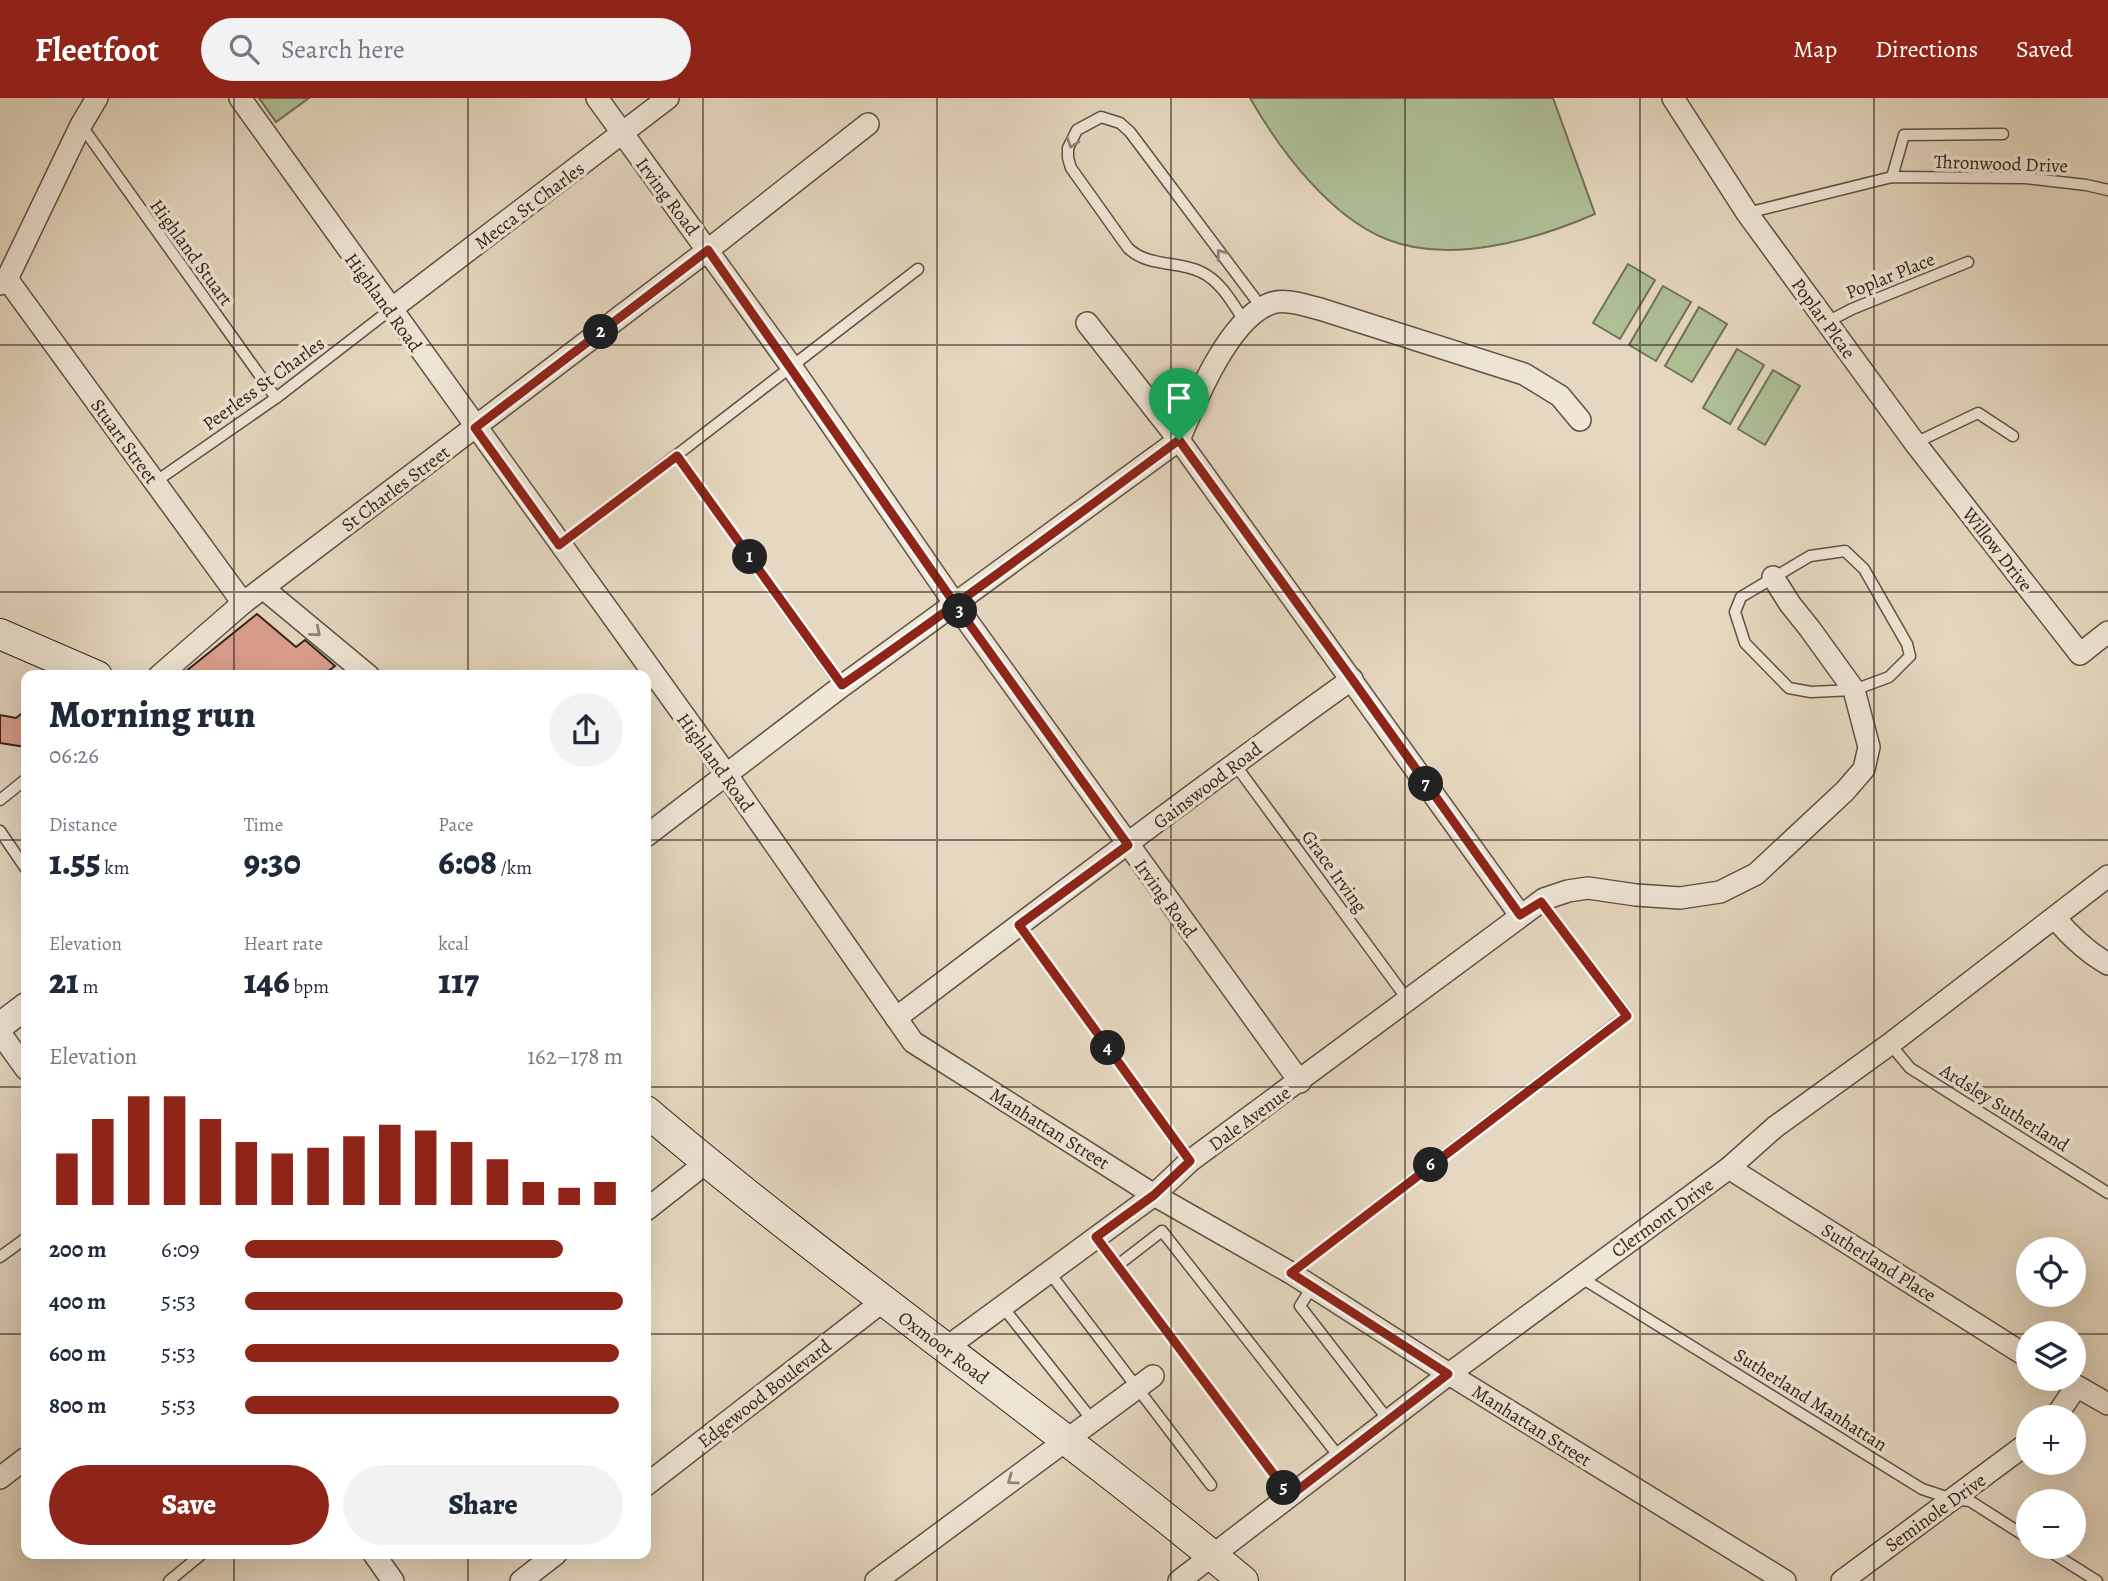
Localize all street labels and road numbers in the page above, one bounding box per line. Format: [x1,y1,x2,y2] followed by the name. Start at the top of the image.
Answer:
[1934,149,2068,179] street label: Thronwood Drive
[629,152,706,242] street label: Irving Road
[469,156,590,256] street label: Mecca St Charles
[144,194,239,311] street label: Highland Stuart
[1842,246,1939,306] street label: Poplar Place
[338,248,428,358] street label: Highland Road
[1785,273,1861,364] street label: Poplar Plcae
[197,331,330,437] street label: Peerless St Charles
[84,394,164,489] street label: Stuart Street
[336,439,455,538] street label: St Charles Street
[1955,501,2038,597] street label: Willow Drive
[670,708,760,818] street label: Highland Road
[1148,736,1268,835] street label: Gainswood Road
[1295,825,1373,919] street label: Grace Irving
[1128,854,1203,944] street label: Irving Road
[1934,1057,2075,1158] street label: Ardsley Sutherland
[1203,1080,1296,1157] street label: Dale Avenue
[985,1082,1114,1176] street label: Manhattan Street
[1606,1172,1719,1264] street label: Clermont Drive
[1816,1217,1941,1308] street label: Sutherland Place
[893,1305,995,1391] street label: Oxmoor Road
[692,1333,838,1454] street label: Edgewood Boulevard
[1729,1342,1892,1458] street label: Sutherland Manhattan
[1467,1379,1596,1473] street label: Manhattan Street
[1880,1467,1991,1558] street label: Seminole Drive

